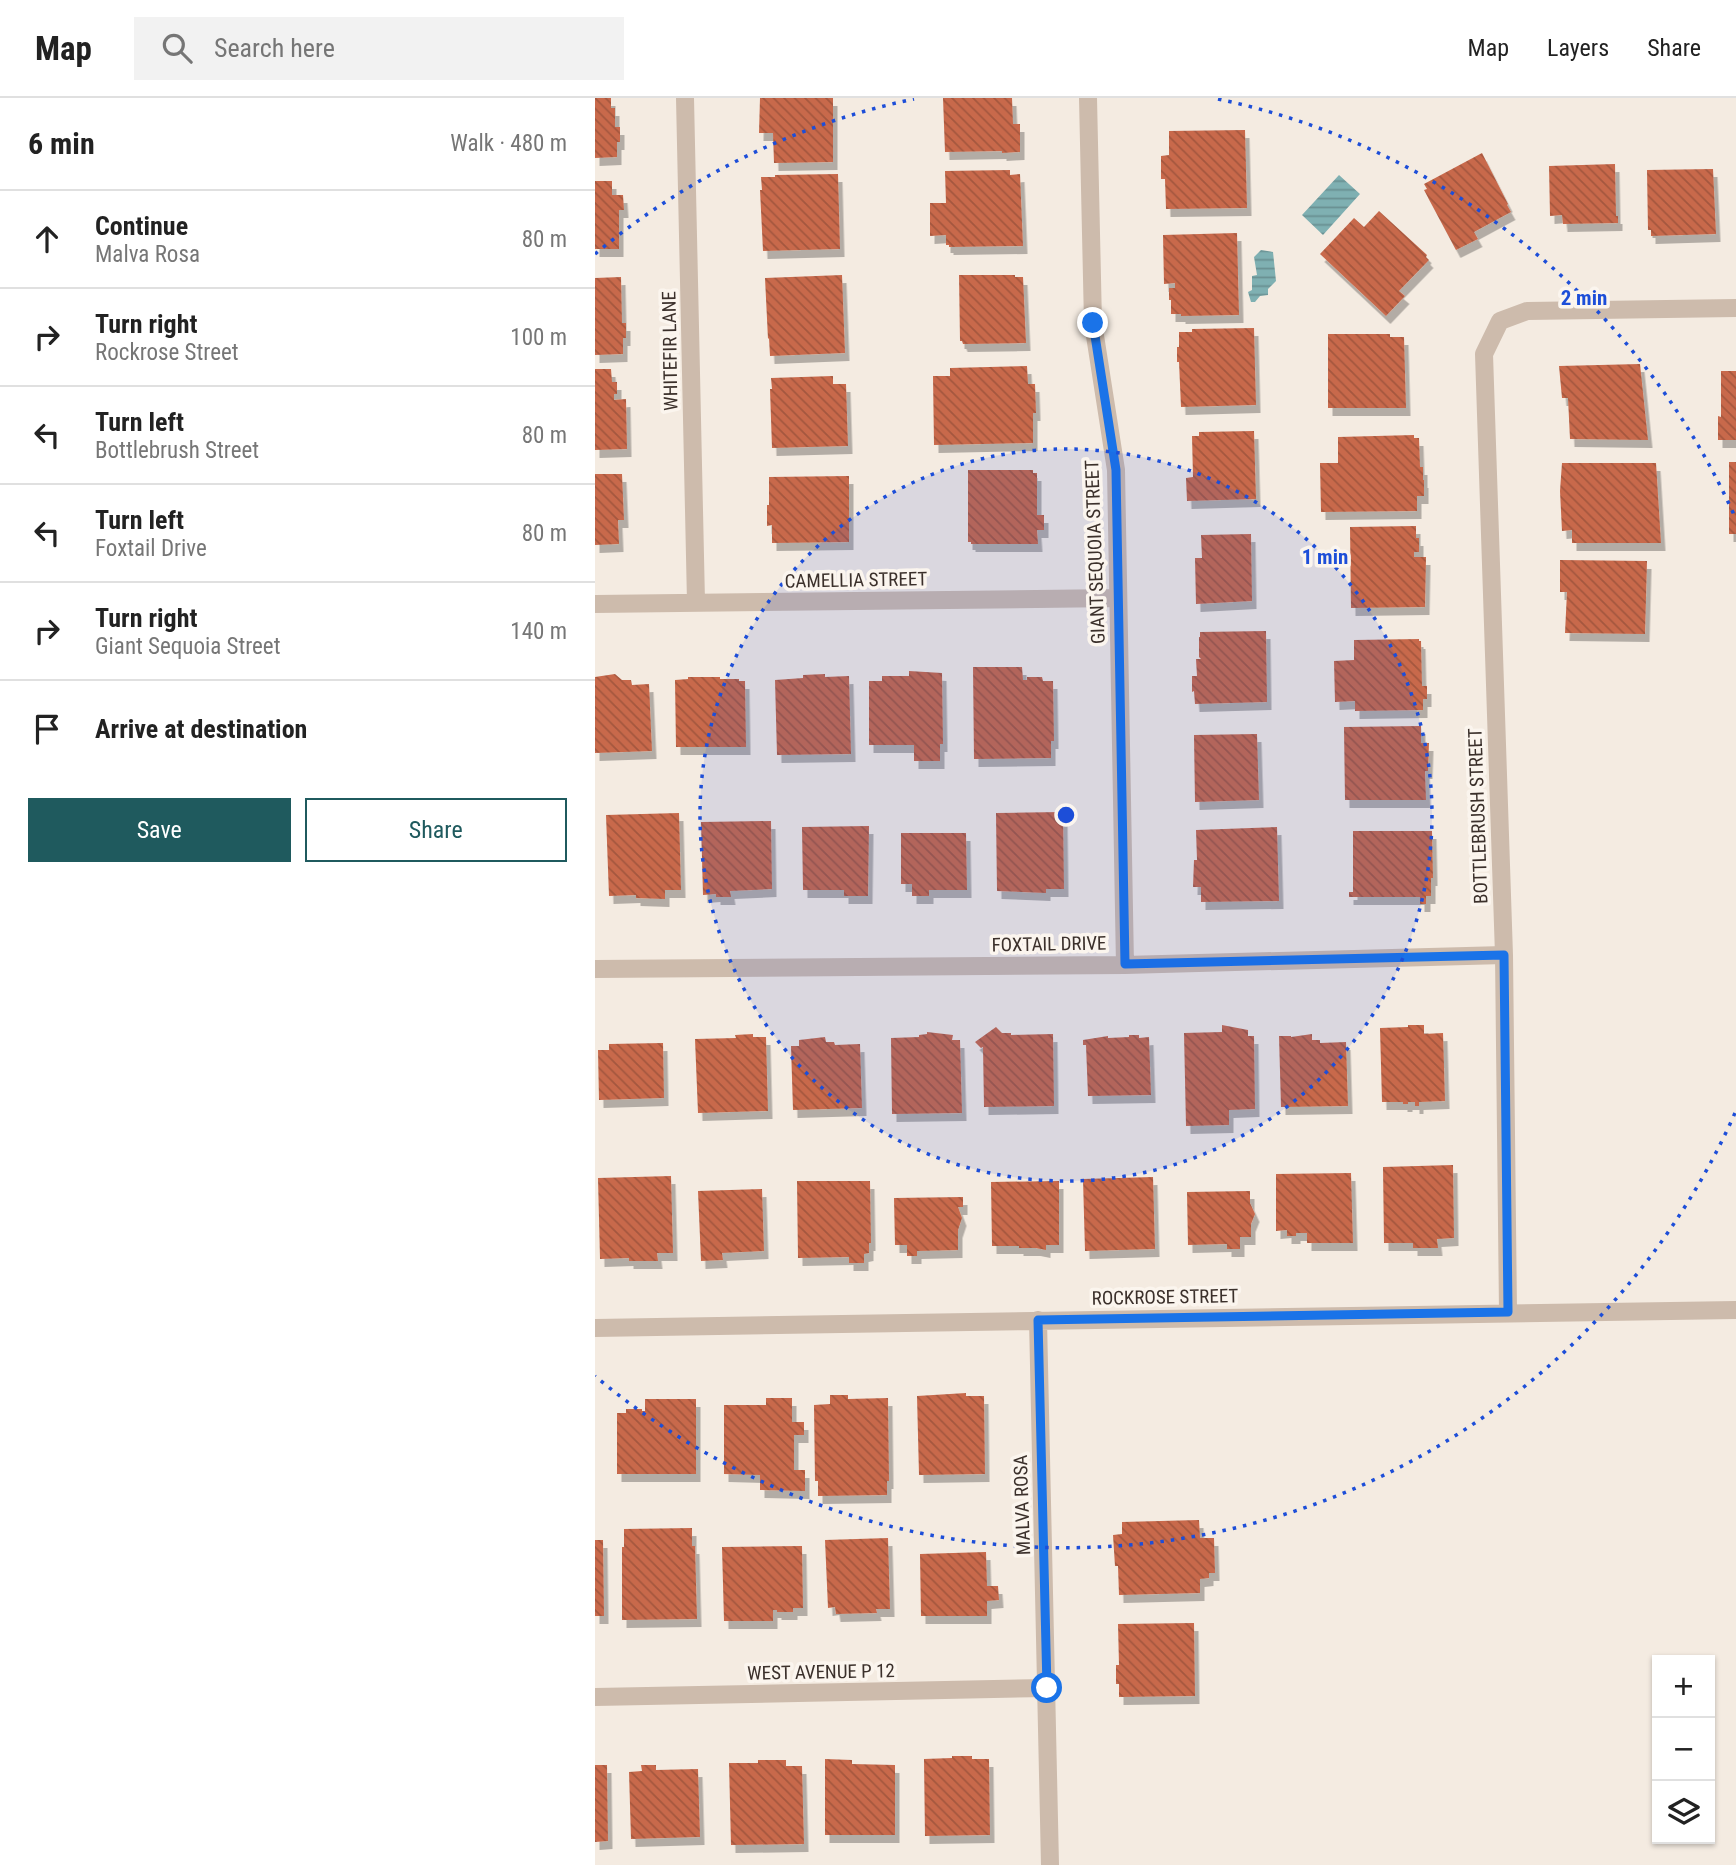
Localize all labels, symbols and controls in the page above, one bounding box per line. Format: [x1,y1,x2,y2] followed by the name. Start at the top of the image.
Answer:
[134,17,624,80] search box
[35,29,92,68] text: Map
[158,29,196,67] icon: search
[214,33,335,63] text: Search here
[1468,34,1509,62] text: Map
[1547,34,1609,62] text: Layers
[1647,34,1701,62] text: Share
[28,126,95,161] text: 6 min
[450,130,567,157] text: Walk · 480 m
[95,211,188,241] text: Continue
[28,220,66,258] icon: ahead
[522,226,567,253] text: 80 m
[95,241,200,268] text: Malva Rosa
[1561,286,1607,310] text: 2 min
[657,291,683,411] street label: WHITEFIR LANE
[1077,307,1108,338] route end
[95,309,197,339] text: Turn right
[28,318,66,356] icon: right
[510,324,567,351] text: 100 m
[95,339,239,366] text: Rockrose Street
[95,407,184,437] text: Turn left
[28,416,66,454] icon: left
[522,422,567,449] text: 80 m
[95,437,259,464] text: Bottlebrush Street
[1080,459,1110,645] street label: GIANT SEQUOIA STREET
[95,505,184,535] text: Turn left
[28,514,66,552] icon: left
[522,520,567,547] text: 80 m
[95,535,207,562] text: Foxtail Drive
[1302,545,1348,569] text: 1 min
[784,567,928,593] street label: CAMELLIA STREET
[95,603,197,633] text: Turn right
[28,612,66,650] icon: right
[510,618,567,645] text: 140 m
[95,633,280,660] text: Giant Sequoia Street
[28,710,66,748] icon: arrive
[95,714,307,744] text: Arrive at destination
[1463,728,1493,904] street label: BOTTLEBRUSH STREET
[28,798,291,862] button: Save
[305,798,567,862] button: Share
[1054,803,1078,827] centre of rings
[991,931,1107,957] street label: FOXTAIL DRIVE
[1092,1284,1239,1310] street label: ROCKROSE STREET
[1009,1454,1035,1556] street label: MALVA ROSA
[1652,1655,1715,1844] map controls
[1652,1655,1715,1718] button: +
[747,1659,895,1685] street label: WEST AVENUE P 12
[1031,1672,1062,1703] route start
[1652,1718,1715,1781] button: −
[1652,1781,1715,1844] button: layers

